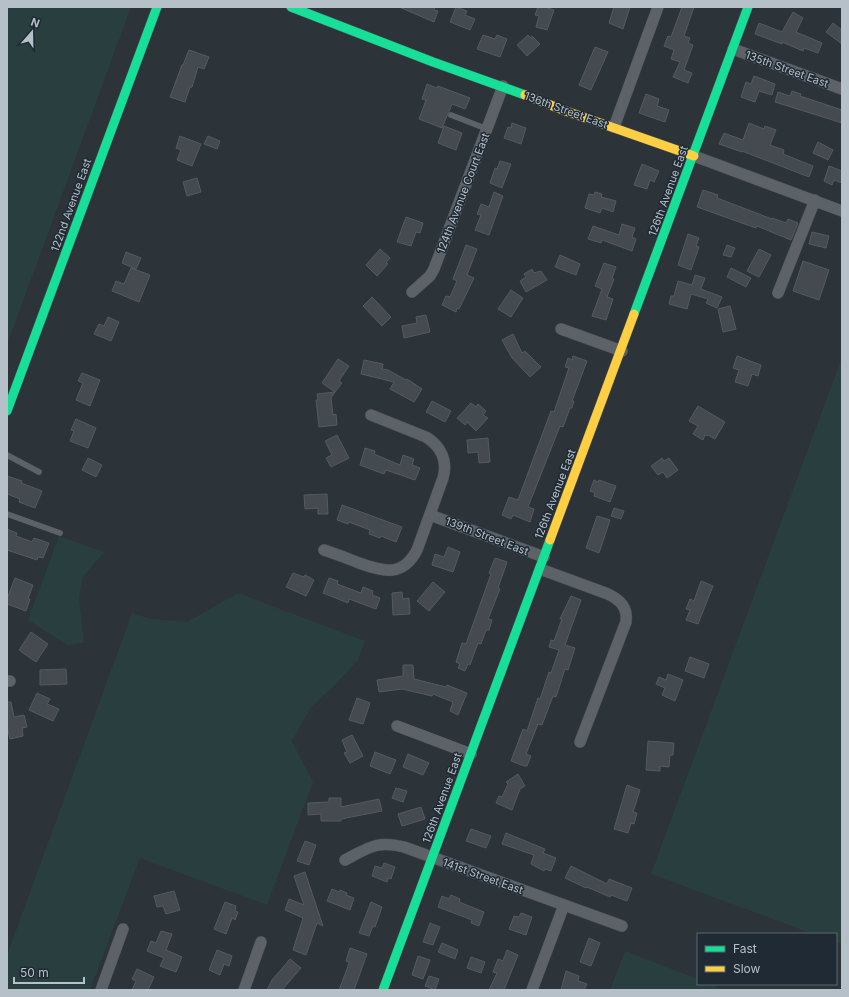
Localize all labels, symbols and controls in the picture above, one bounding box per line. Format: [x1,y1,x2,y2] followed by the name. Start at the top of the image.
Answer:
[12,12,52,52] north arrow
[29,15,42,31] text: N
[744,47,831,91] street label: 135th Street East
[522,88,610,132] street label: 136th Street East
[434,131,493,255] street label: 124th Avenue Court East
[645,144,691,238] street label: 126th Avenue East
[48,156,94,254] street label: 122nd Avenue East
[531,447,579,541] street label: 126th Avenue East
[444,514,531,558] street label: 139th Street East
[419,751,465,845] street label: 126th Avenue East
[441,855,526,897] street label: 141st Street East
[697,933,837,985] legend
[733,941,757,956] text: Fast
[14,959,84,985] scale bar
[733,961,761,976] text: Slow
[20,965,49,980] text: 50 m

